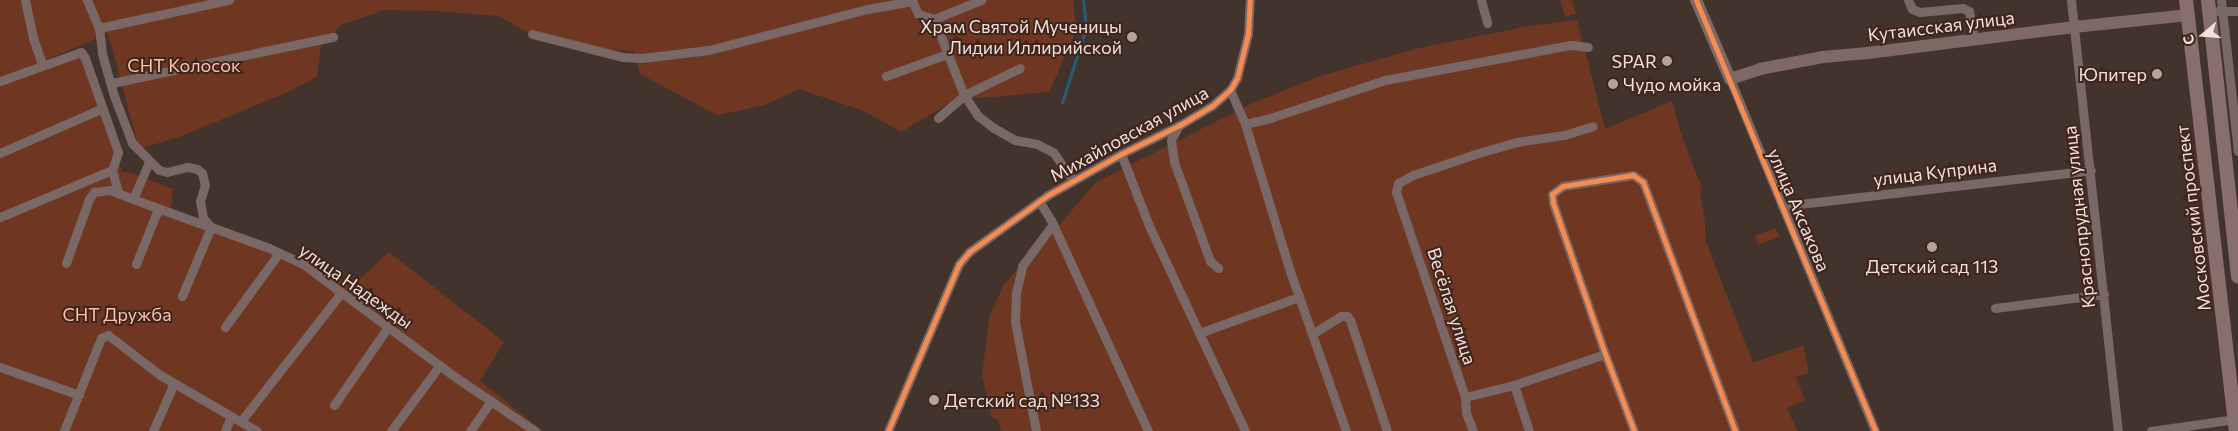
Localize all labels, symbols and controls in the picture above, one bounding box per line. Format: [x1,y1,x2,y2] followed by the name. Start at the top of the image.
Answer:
[1866,6,2016,46] street label: Кутаисская улица
[2178,10,2228,60] north arrow
[920,16,1122,58] place label: Храм Святой Мученицы Лидии Иллирийской
[1126,31,1138,43] marker: Храм Святой Мученицы Лидии Иллирийской
[2179,33,2198,47] text: С
[1612,50,1657,72] place label: SPAR
[127,54,241,76] park label: СНТ Колосок
[1661,55,1673,67] marker: SPAR
[2079,63,2147,85] place label: Юпитер
[2151,68,2163,80] marker: Юпитер
[1623,73,1721,95] place label: Чудо мойка
[1607,78,1619,90] marker: Чудо мойка
[1046,82,1212,186] street label: Михайловская улица
[2171,124,2215,312] street label: Московский проспект
[2059,125,2099,309] street label: Краснопрудная улица
[1763,145,1835,275] street label: улица Аксакова
[1872,154,1998,190] street label: улица Куприна
[295,239,417,333] street label: улица Надежды
[1926,241,1938,253] marker: Детский сад 113
[1423,245,1481,367] street label: Весёлая улица
[1866,255,1998,277] place label: Детский сад 113
[62,303,172,325] park label: СНТ Дружба
[944,389,1100,411] place label: Детский сад №133
[928,394,940,406] marker: Детский сад №133

